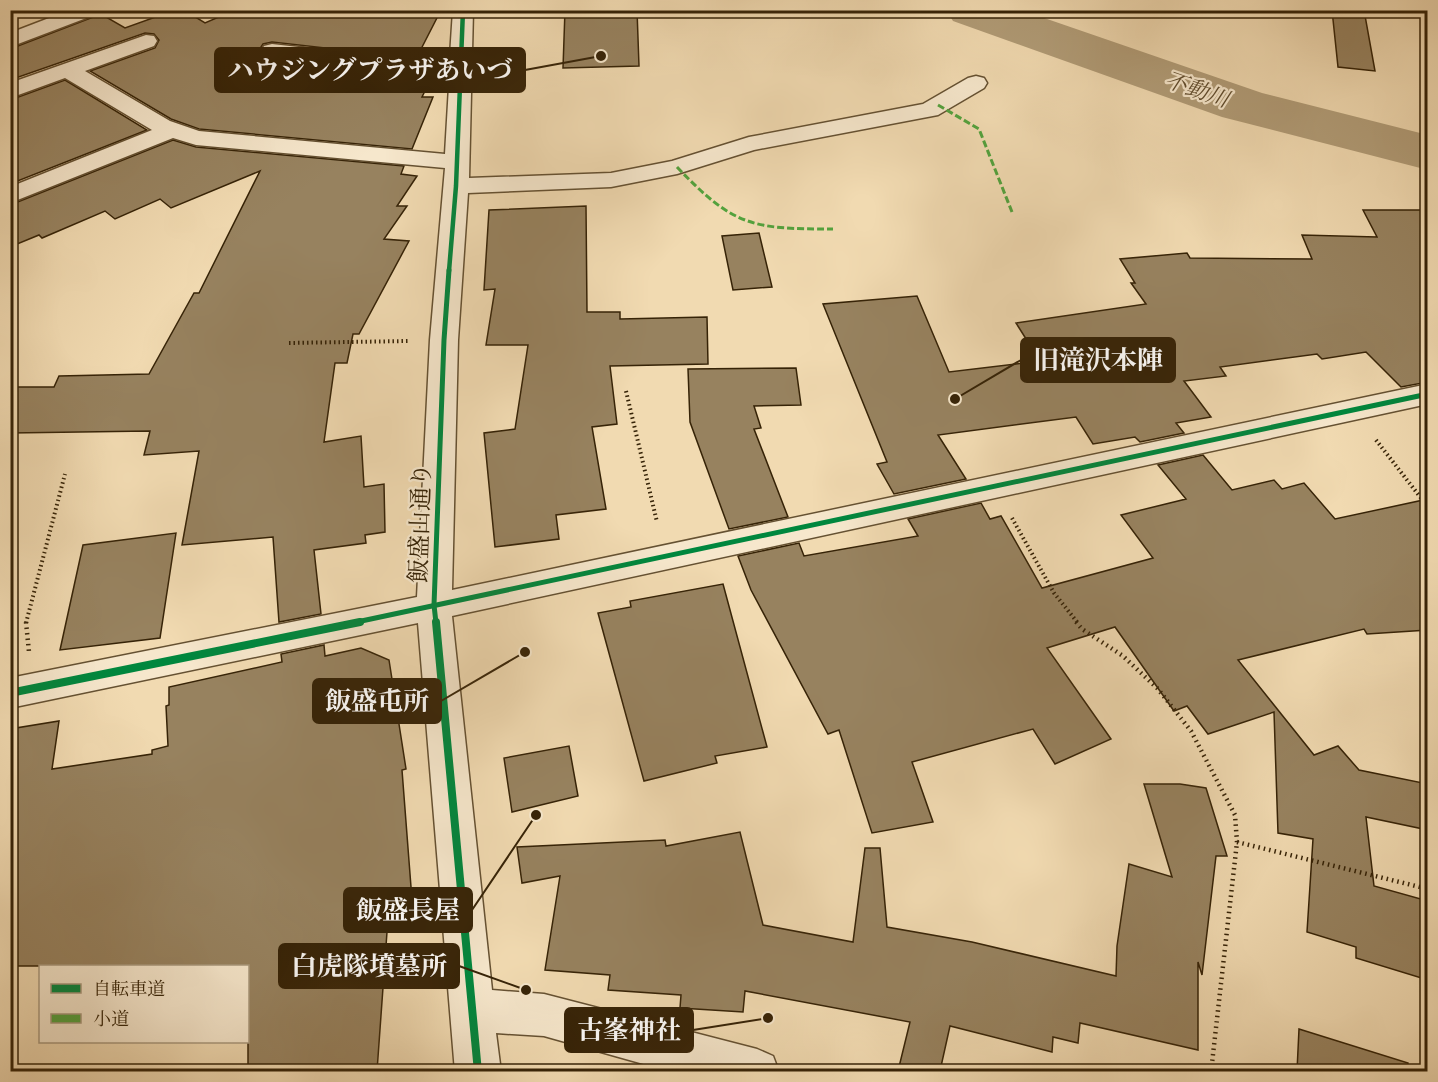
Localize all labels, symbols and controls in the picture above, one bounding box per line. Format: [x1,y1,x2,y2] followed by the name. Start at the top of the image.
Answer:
[215,48,525,92] callout: ハウジングプラザあいづ
[228,56,512,85] text: ハウジングプラザあいづ
[1162,68,1234,113] water label: 不動川
[1021,338,1175,382] callout: 旧滝沢本陣
[1033,346,1163,375] text: 旧滝沢本陣
[405,463,436,583] street label: 飯盛山通り
[313,679,441,723] callout: 飯盛屯所
[325,687,429,716] text: 飯盛屯所
[344,888,472,932] callout: 飯盛長屋
[356,896,460,925] text: 飯盛長屋
[279,944,459,988] callout: 白虎隊墳墓所
[291,952,447,981] text: 白虎隊墳墓所
[39,965,249,1043] legend
[93,979,165,999] text: 自転車道
[565,1008,693,1052] callout: 古峯神社
[93,1009,129,1029] text: 小道
[577,1016,681,1045] text: 古峯神社

